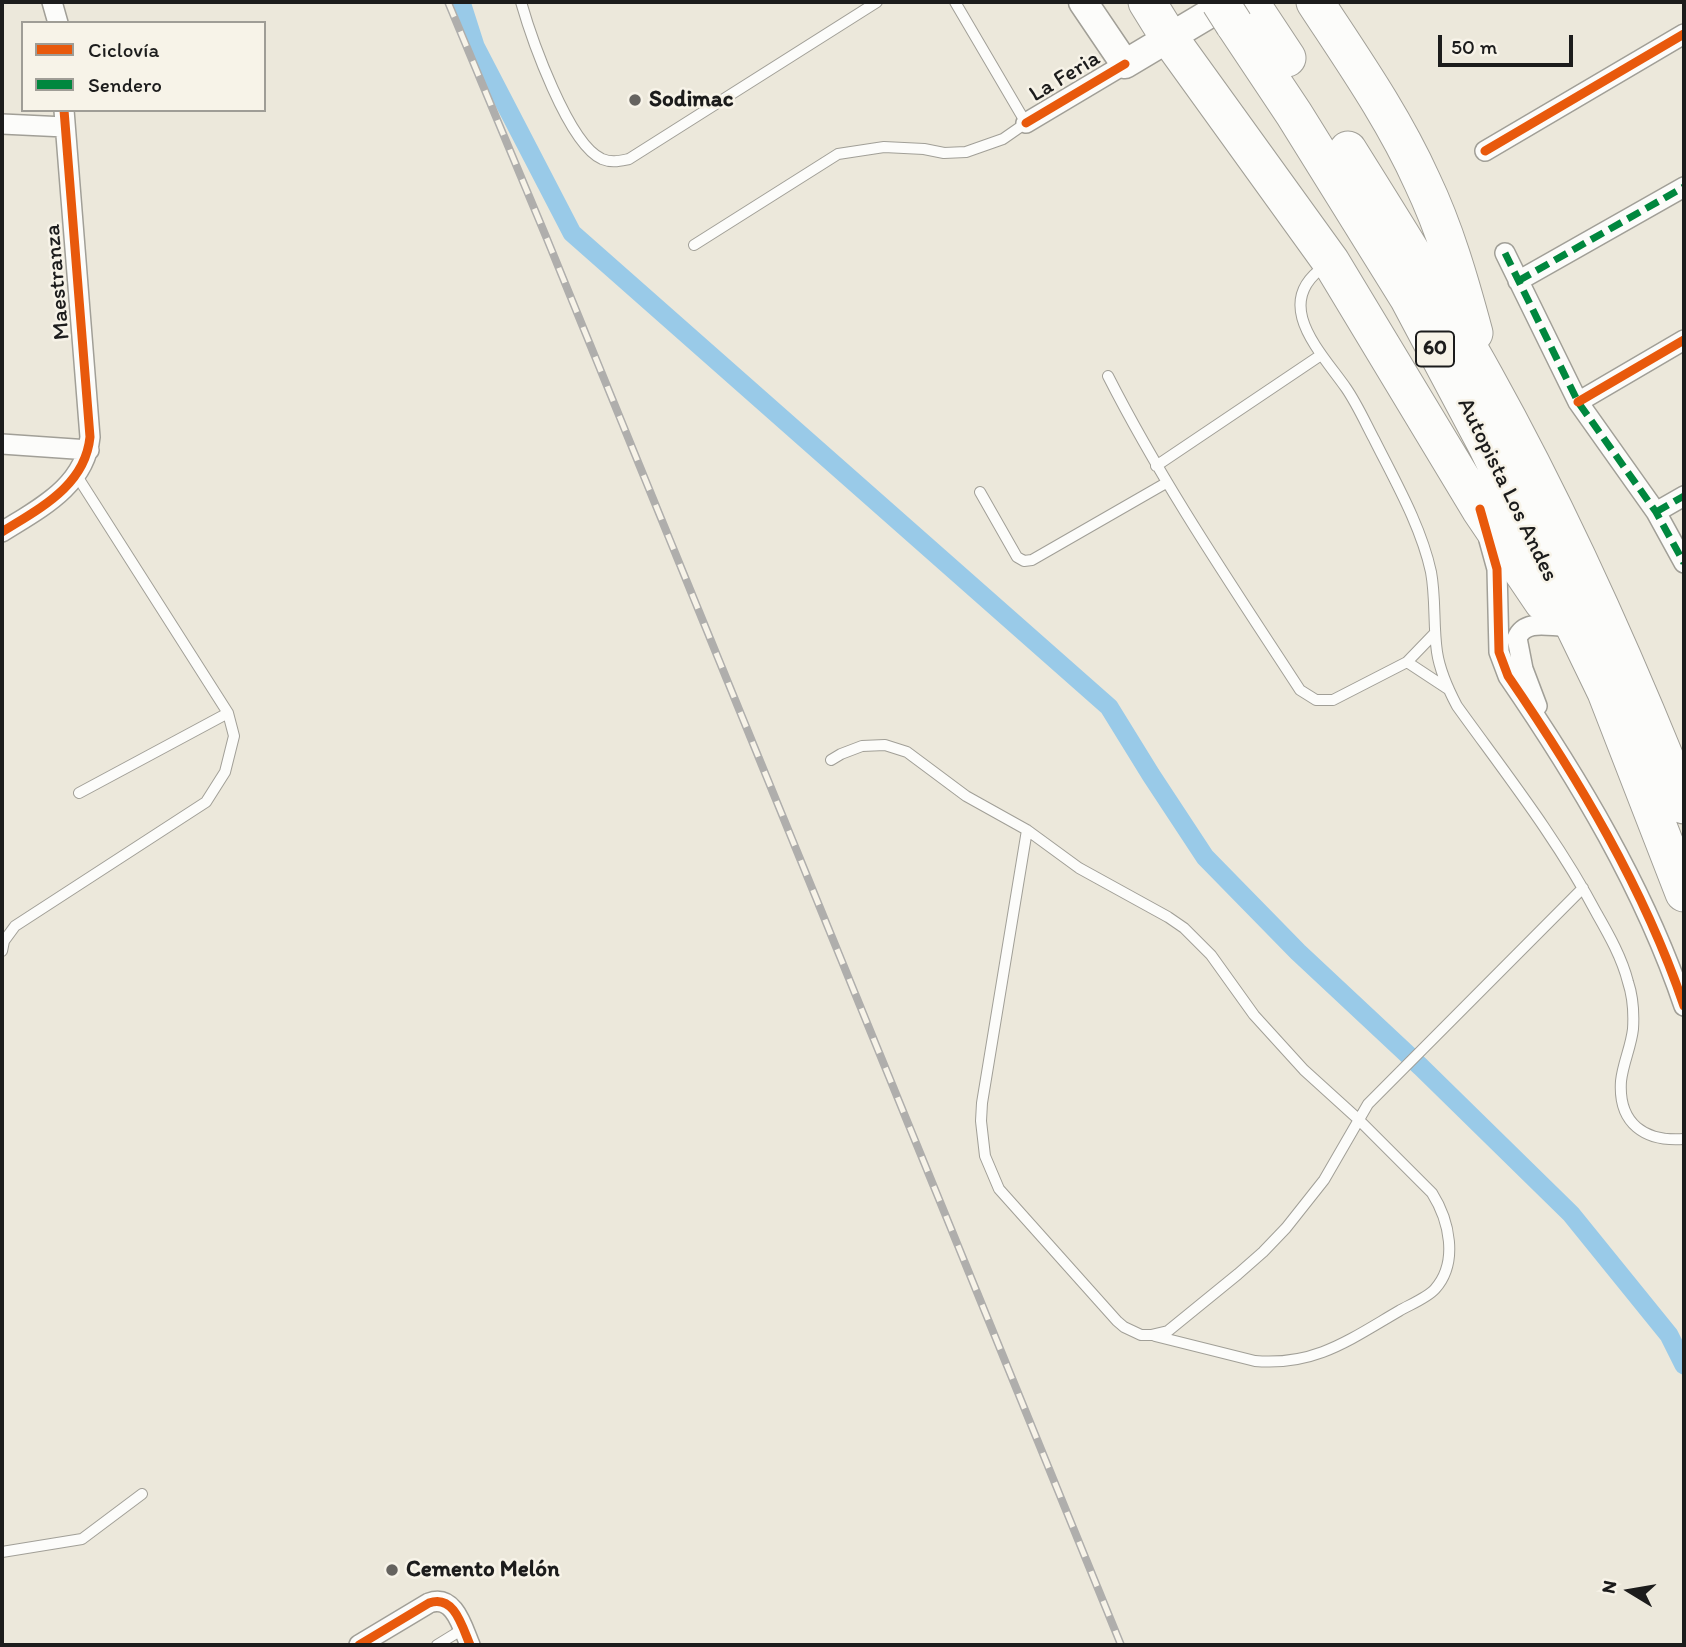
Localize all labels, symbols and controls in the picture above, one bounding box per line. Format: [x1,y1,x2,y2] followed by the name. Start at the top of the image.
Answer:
[21,21,266,112] legend
[1441,21,1576,65] scale bar
[1451,34,1497,59] text: 50 m
[88,37,159,62] text: Ciclovía
[1025,45,1105,109] street label: La Feria
[88,72,162,97] text: Sendero
[649,86,734,114] place label: Sodimac
[627,92,643,108] marker: Sodimac
[39,223,77,341] street label: Maestranza
[1416,332,1454,366] road number: 60
[1451,394,1563,586] street label: Autopista Los Andes
[406,1556,559,1584] place label: Cemento Melón
[1595,1556,1665,1626] north arrow
[384,1562,400,1578] marker: Cemento Melón
[1596,1578,1621,1595] text: N

